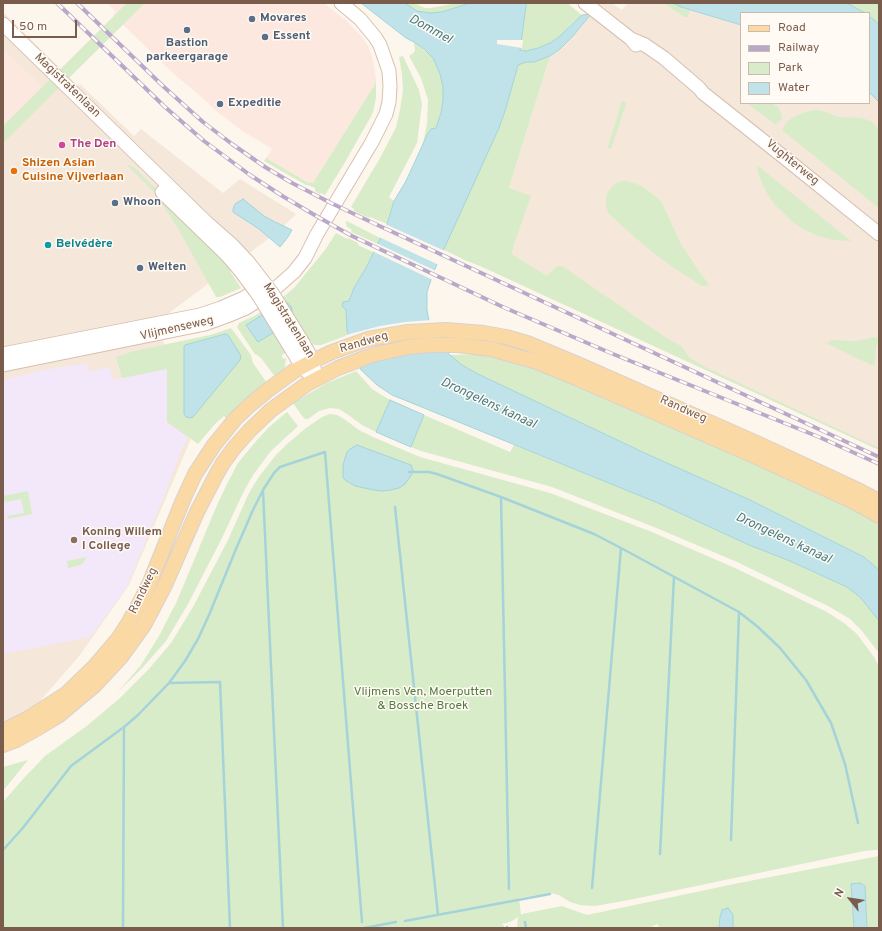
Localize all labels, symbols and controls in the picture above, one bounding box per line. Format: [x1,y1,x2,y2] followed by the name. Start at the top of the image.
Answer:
[14,12,79,38] scale bar
[260,12,307,26] place label: Movares
[406,12,454,48] water label: Dommel
[740,12,870,104] legend
[247,14,257,24] marker: Movares
[19,19,47,35] text: 50 m
[778,20,806,36] text: Road
[182,25,192,35] marker: Bastion parkeergarage
[273,30,310,44] place label: Essent
[260,32,270,42] marker: Essent
[146,37,228,65] place label: Bastion parkeergarage
[778,40,819,56] text: Railway
[31,51,103,121] street label: Magistratenlaan
[778,60,803,76] text: Park
[778,80,810,96] text: Water
[228,97,281,111] place label: Expeditie
[215,99,225,109] marker: Expeditie
[762,137,822,189] street label: Vughterweg
[70,138,116,152] place label: The Den
[57,140,67,150] marker: The Den
[22,157,124,185] place label: Shizen Asian Cuisine Vijverlaan
[9,166,19,176] marker: Shizen Asian Cuisine Vijverlaan
[123,196,161,210] place label: Whoon
[110,198,120,208] marker: Whoon
[56,238,113,252] place label: Belvédère
[43,240,53,250] marker: Belvédère
[148,261,186,275] place label: Welten
[135,263,145,273] marker: Welten
[259,281,317,361] street label: Magistratenlaan
[139,314,215,344] street label: Vlijmenseweg
[338,329,390,357] street label: Randweg
[438,375,538,433] water label: Drongelens kanaal
[657,393,709,427] street label: Randweg
[733,510,833,568] water label: Drongelens kanaal
[82,526,162,554] place label: Koning Willem I College
[69,535,79,545] marker: Koning Willem I College
[127,565,161,617] street label: Randweg
[354,686,492,714] park label: Vlijmens Ven, Moerputten & Bossche Broek
[830,879,870,919] north arrow
[832,886,848,900] text: N

